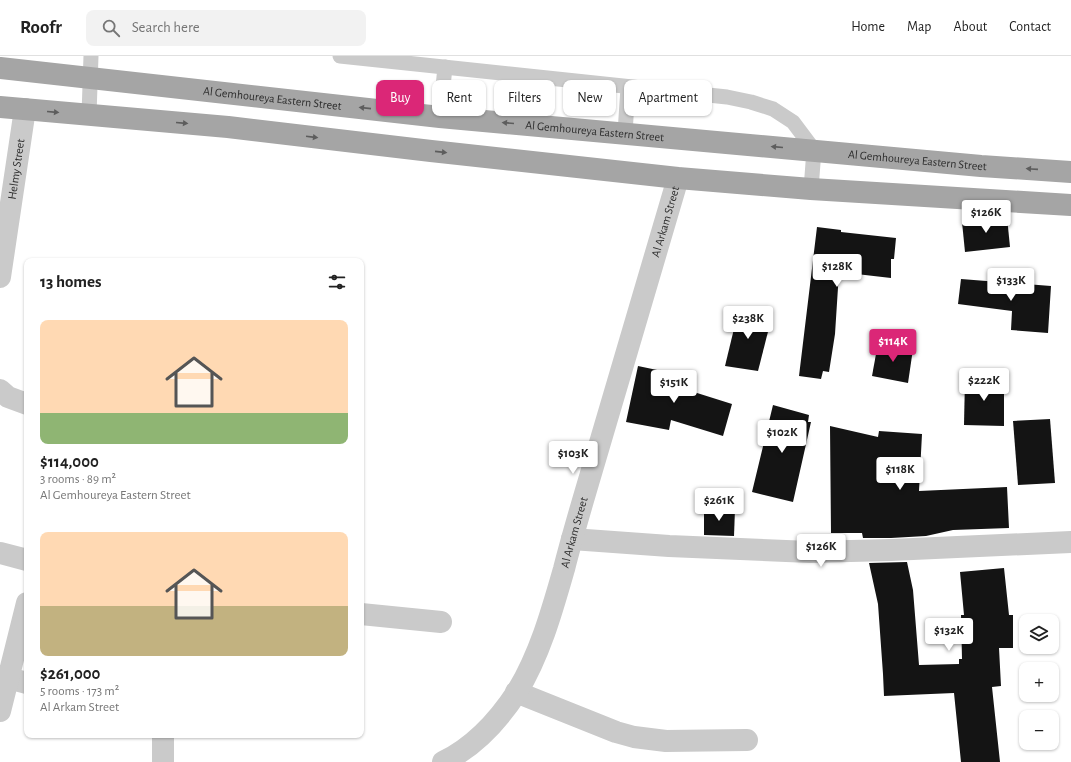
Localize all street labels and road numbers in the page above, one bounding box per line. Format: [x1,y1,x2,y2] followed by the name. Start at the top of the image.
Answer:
[202,85,342,112] street label: Al Gemhoureya Eastern Street
[525,119,665,143] street label: Al Gemhoureya Eastern Street
[6,138,27,200] street label: Helmy Street
[847,148,987,172] street label: Al Gemhoureya Eastern Street
[649,185,681,259] street label: Al Arkam Street
[558,495,590,569] street label: Al Arkam Street

